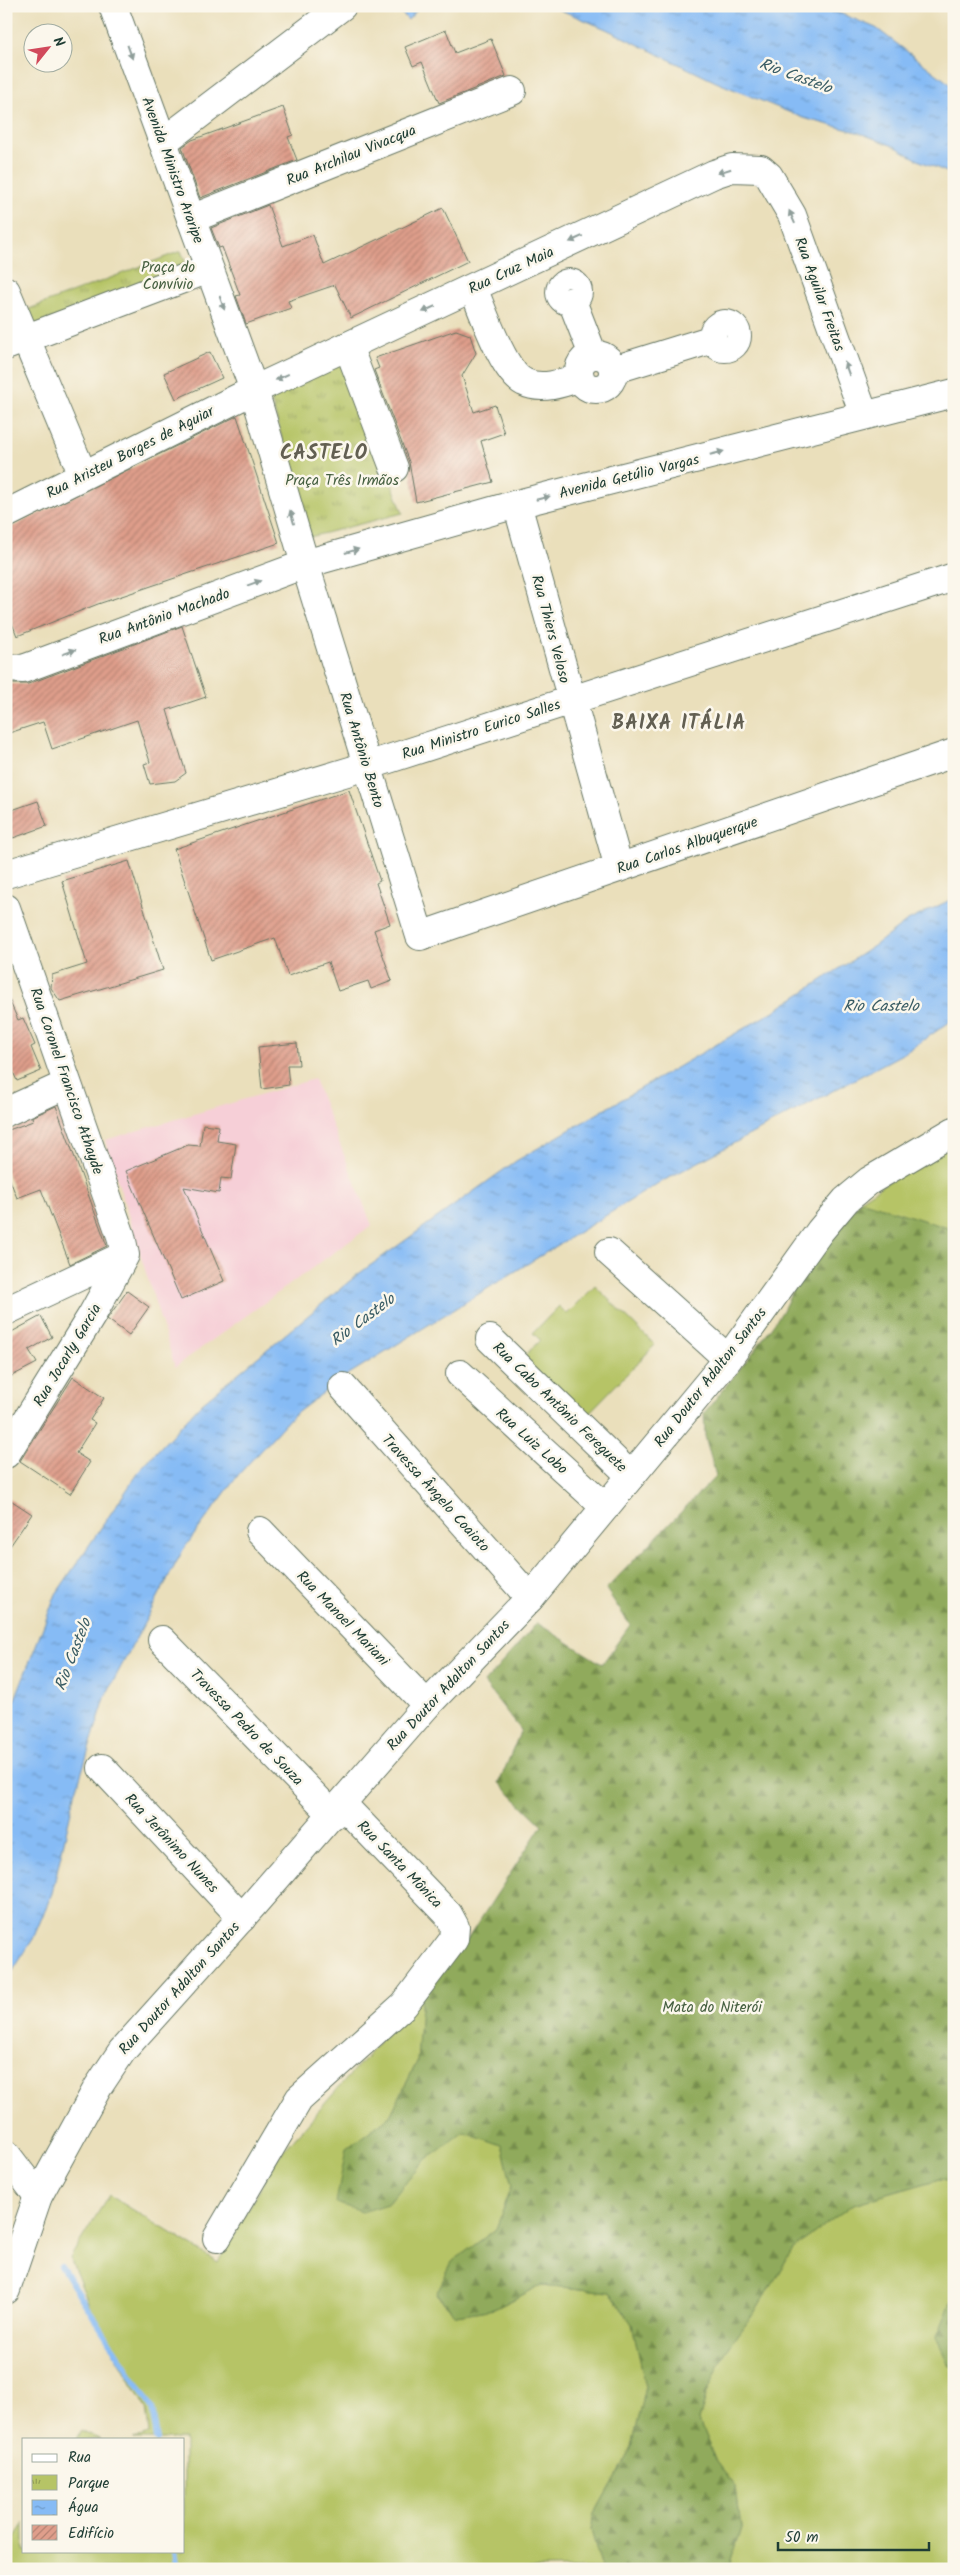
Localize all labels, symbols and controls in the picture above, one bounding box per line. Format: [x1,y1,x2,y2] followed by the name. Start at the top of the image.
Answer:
[22,22,72,72] north arrow
[47,33,70,51] text: N
[126,45,134,60] one-way arrow
[756,52,837,102] water label: Rio Castelo
[134,93,210,247] street label: Avenida Ministro Araripe
[283,119,420,193] street label: Rua Archilau Vivacqua
[716,167,731,175] one-way arrow
[787,210,795,224] one-way arrow
[787,234,851,355] street label: Rua Aguilar Freitas
[569,236,583,244] one-way arrow
[465,241,558,301] street label: Rua Cruz Maia
[141,256,195,297] park label: Praça do Convívio
[218,296,226,311] one-way arrow
[422,305,436,313] one-way arrow
[843,362,850,377] one-way arrow
[275,373,289,381] one-way arrow
[42,400,220,506] street label: Rua Aristeu Borges de Aguiar
[280,438,368,470] district label: CASTELO
[557,448,702,506] street label: Avenida Getúlio Vargas
[709,449,725,457] one-way arrow
[285,469,399,493] park label: Praça Três Irmãos
[535,494,550,502] one-way arrow
[287,510,295,525] one-way arrow
[345,546,360,554] one-way arrow
[524,572,576,686] street label: Rua Thiers Veloso
[247,579,262,587] one-way arrow
[95,582,233,652] street label: Rua Antônio Machado
[61,648,76,655] one-way arrow
[332,689,390,811] street label: Rua Antônio Bento
[399,693,564,767] street label: Rua Ministro Eurico Salles
[612,708,746,740] district label: BAIXA ITÁLIA
[614,810,761,881] street label: Rua Carlos Albuquerque
[23,985,109,1178] street label: Rua Coronel Francisco Athayde
[843,994,920,1019] water label: Rio Castelo
[325,1287,402,1353] water label: Rio Castelo
[28,1299,108,1412] street label: Rua Jocarly Garcia
[648,1302,774,1453] street label: Rua Doutor Adalton Santos
[486,1337,632,1479] street label: Rua Cabo Antônio Fereguete
[490,1403,573,1481] street label: Rua Luiz Lobo
[375,1429,495,1558] street label: Travessa Ângelo Coaioto
[290,1565,395,1673] street label: Rua Manoel Mariani
[48,1613,99,1694] water label: Rio Castelo
[381,1614,517,1757] street label: Rua Doutor Adalton Santos
[184,1664,309,1792] street label: Travessa Pedro de Souza
[118,1788,225,1900] street label: Rua Jerônimo Nunes
[351,1815,448,1914] street label: Rua Santa Mônica
[113,1916,247,2061] street label: Rua Doutor Adalton Santos
[662,1996,763,2020] park label: Mata do Niterói
[22,2438,185,2552] legend
[68,2446,91,2470] text: Rua
[68,2472,109,2496] text: Parque
[68,2496,99,2520] text: Água
[778,2520,929,2552] scale bar
[68,2522,114,2546] text: Edifício
[785,2526,819,2550] text: 50 m

